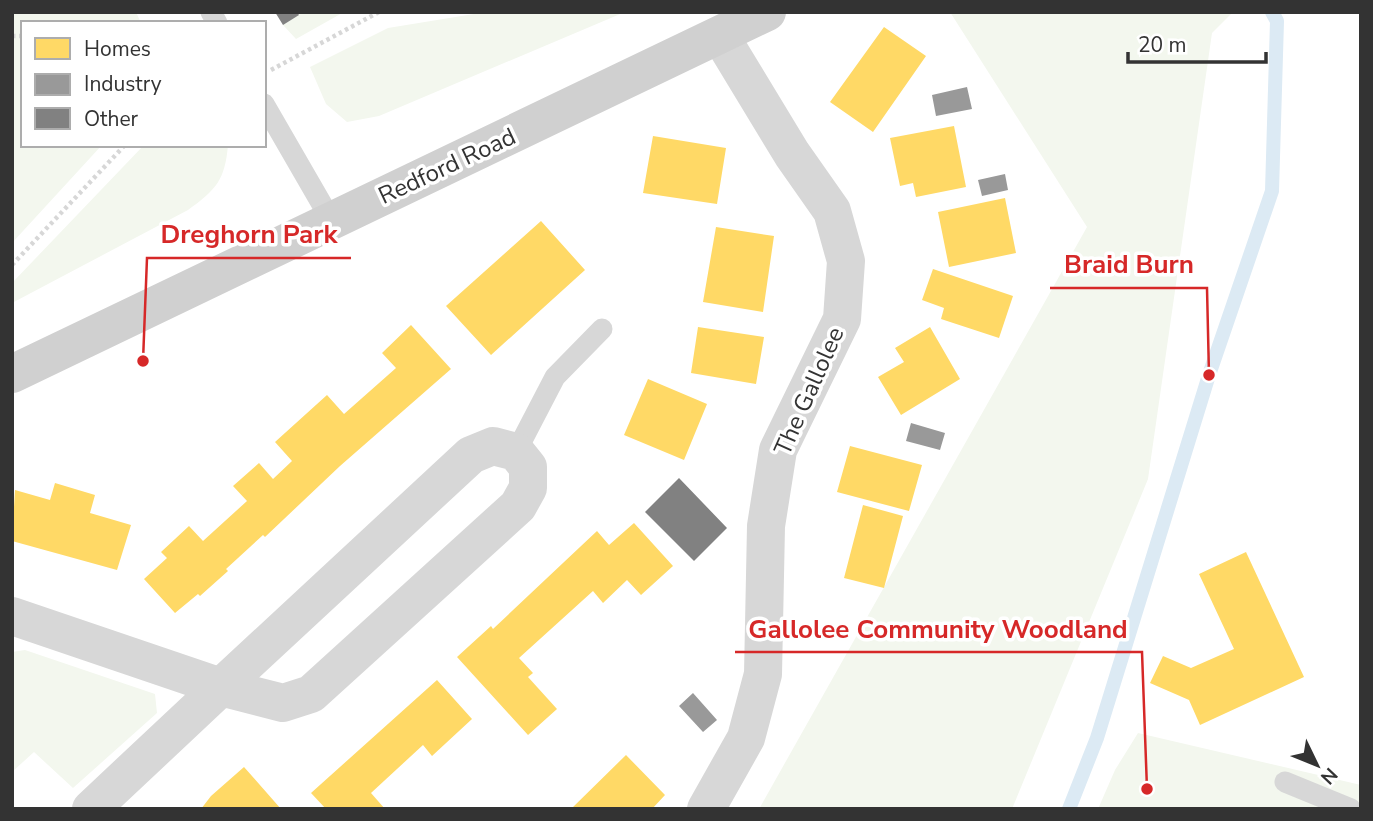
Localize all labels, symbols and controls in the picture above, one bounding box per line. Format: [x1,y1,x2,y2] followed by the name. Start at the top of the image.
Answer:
[21,21,266,147] legend
[1128,21,1266,65] scale bar
[1138,31,1187,59] text: 20 m
[84,35,151,63] text: Homes
[84,70,162,98] text: Industry
[84,105,139,133] text: Other
[373,120,521,212] street label: Redford Road
[147,211,351,258] callout: Dreghorn Park
[161,217,339,252] text: Dreghorn Park
[1050,241,1207,288] callout: Braid Burn
[1064,247,1194,282] text: Braid Burn
[766,322,852,460] street label: The Gallolee
[735,605,1142,652] callout: Gallolee Community Woodland
[748,612,1128,647] text: Gallolee Community Woodland
[1282,730,1352,800] north arrow
[1314,762,1343,790] text: N

